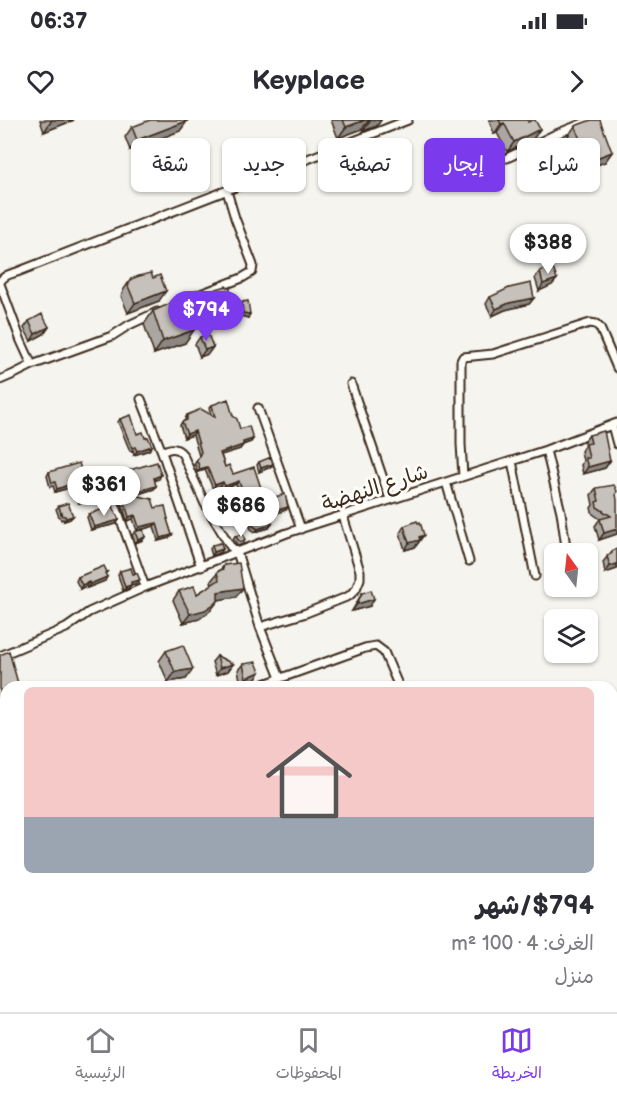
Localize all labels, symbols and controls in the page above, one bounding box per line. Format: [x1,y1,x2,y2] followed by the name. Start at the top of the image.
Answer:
[30,8,87,35] text: 06:37
[24,65,57,98] icon: heart
[252,65,365,97] text: Keyplace
[560,65,593,98] icon: forward
[131,138,210,192] chip: شقة
[222,138,306,192] chip: جديد
[318,138,412,192] chip: تصفية
[424,138,505,192] chip: إيجار
[517,138,600,192] chip: شراء
[512,224,584,275] pin: $388
[524,231,572,255] text: $388
[170,291,242,342] pin: $794
[182,298,230,322] text: $794
[319,459,432,519] street label: شارع النهضة
[68,466,140,517] pin: $361
[81,473,127,497] text: $361
[205,487,277,538] pin: $686
[216,494,266,518] text: $686
[544,543,598,597] north arrow
[544,543,598,663] map controls
[544,609,598,663] button: layers
[255,726,363,834] icon: home
[476,891,594,922] text: $794/شهر
[451,932,594,956] text: الغرف: 4 · 100 m²
[555,965,594,989] text: منزل
[75,1024,125,1087] tab: الرئيسية
[276,1024,342,1087] tab: المحفوظات
[492,1024,542,1087] tab: الخريطة

